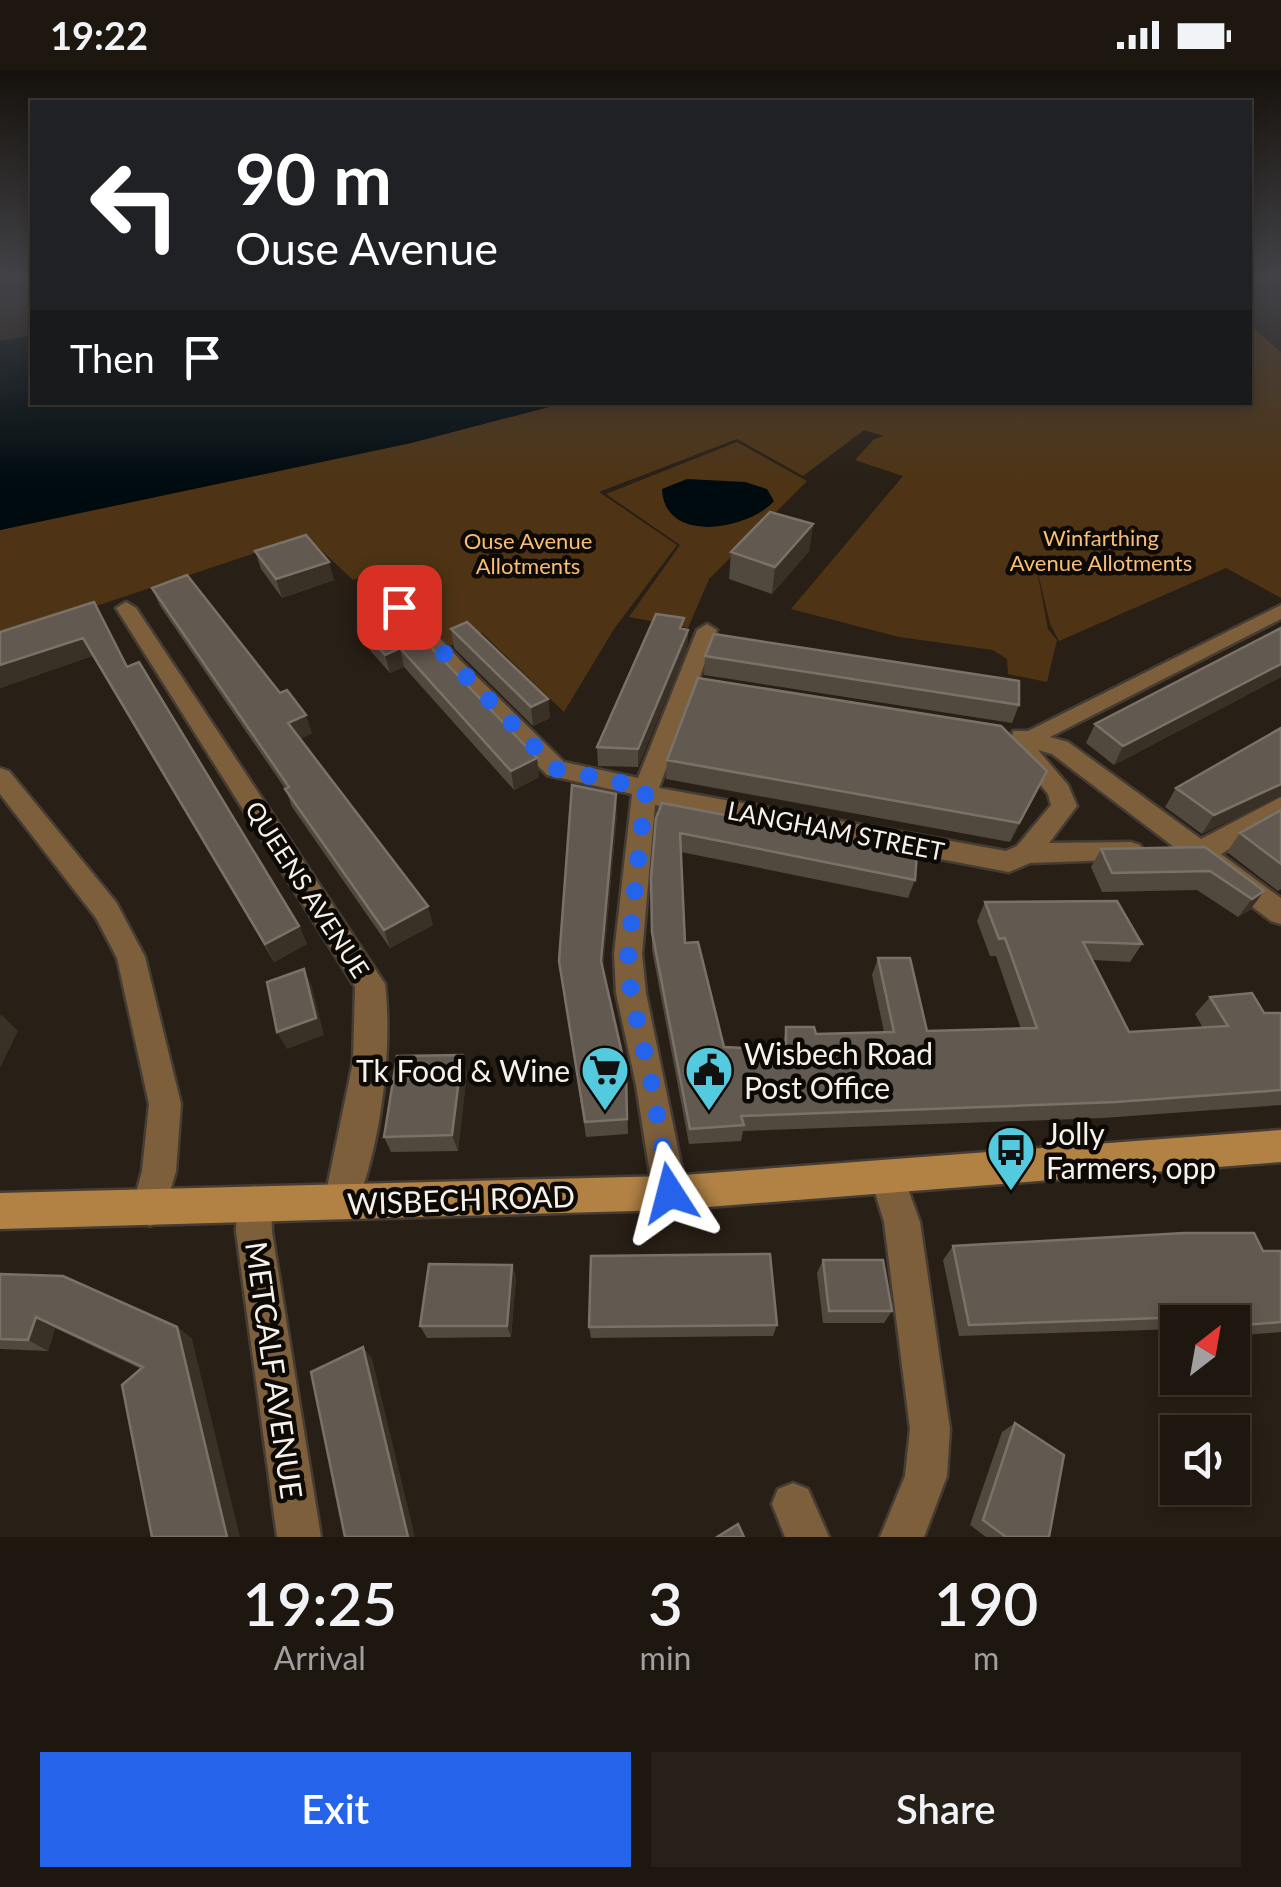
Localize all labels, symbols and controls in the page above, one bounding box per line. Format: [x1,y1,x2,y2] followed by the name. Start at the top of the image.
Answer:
[50,12,148,58] text: 19:22
[235,136,392,220] text: 90 m
[70,140,200,270] icon: left
[235,221,498,275] text: Ouse Avenue
[175,330,230,385] icon: arrive
[70,335,155,381] text: Then
[1010,524,1192,576] park label: Winfarthing Avenue Allotments
[464,527,592,579] park label: Ouse Avenue Allotments
[357,565,442,650] pin
[372,580,427,635] icon: arrive
[725,794,947,866] street label: LANGHAM STREET
[240,795,376,983] street label: QUEENS AVENUE
[744,1035,933,1105] place label: Wisbech Road Post Office
[579,1044,631,1112] supermarket icon: Tk Food & Wine
[683,1044,735,1112] public building icon: Wisbech Road Post Office
[356,1052,570,1088] place label: Tk Food & Wine
[1046,1115,1216,1185] place label: Jolly Farmers, opp
[985,1124,1037,1192] bus stop icon: Jolly Farmers, opp
[618,1141,722,1245] position arrow
[347,1177,575,1221] street label: WISBECH ROAD
[239,1239,311,1501] street label: METCALF AVENUE
[1160,1305,1250,1395] north arrow
[1160,1305,1250,1505] map controls
[1160,1415,1250,1505] button: sound
[243,1567,397,1639] text: 19:25
[648,1567,683,1639] text: 3
[934,1567,1038,1639] text: 190
[274,1638,366,1677] text: Arrival
[640,1638,691,1677] text: min
[973,1638,999,1677] text: m
[40,1752,631,1867] button: Exit
[651,1752,1241,1867] button: Share

